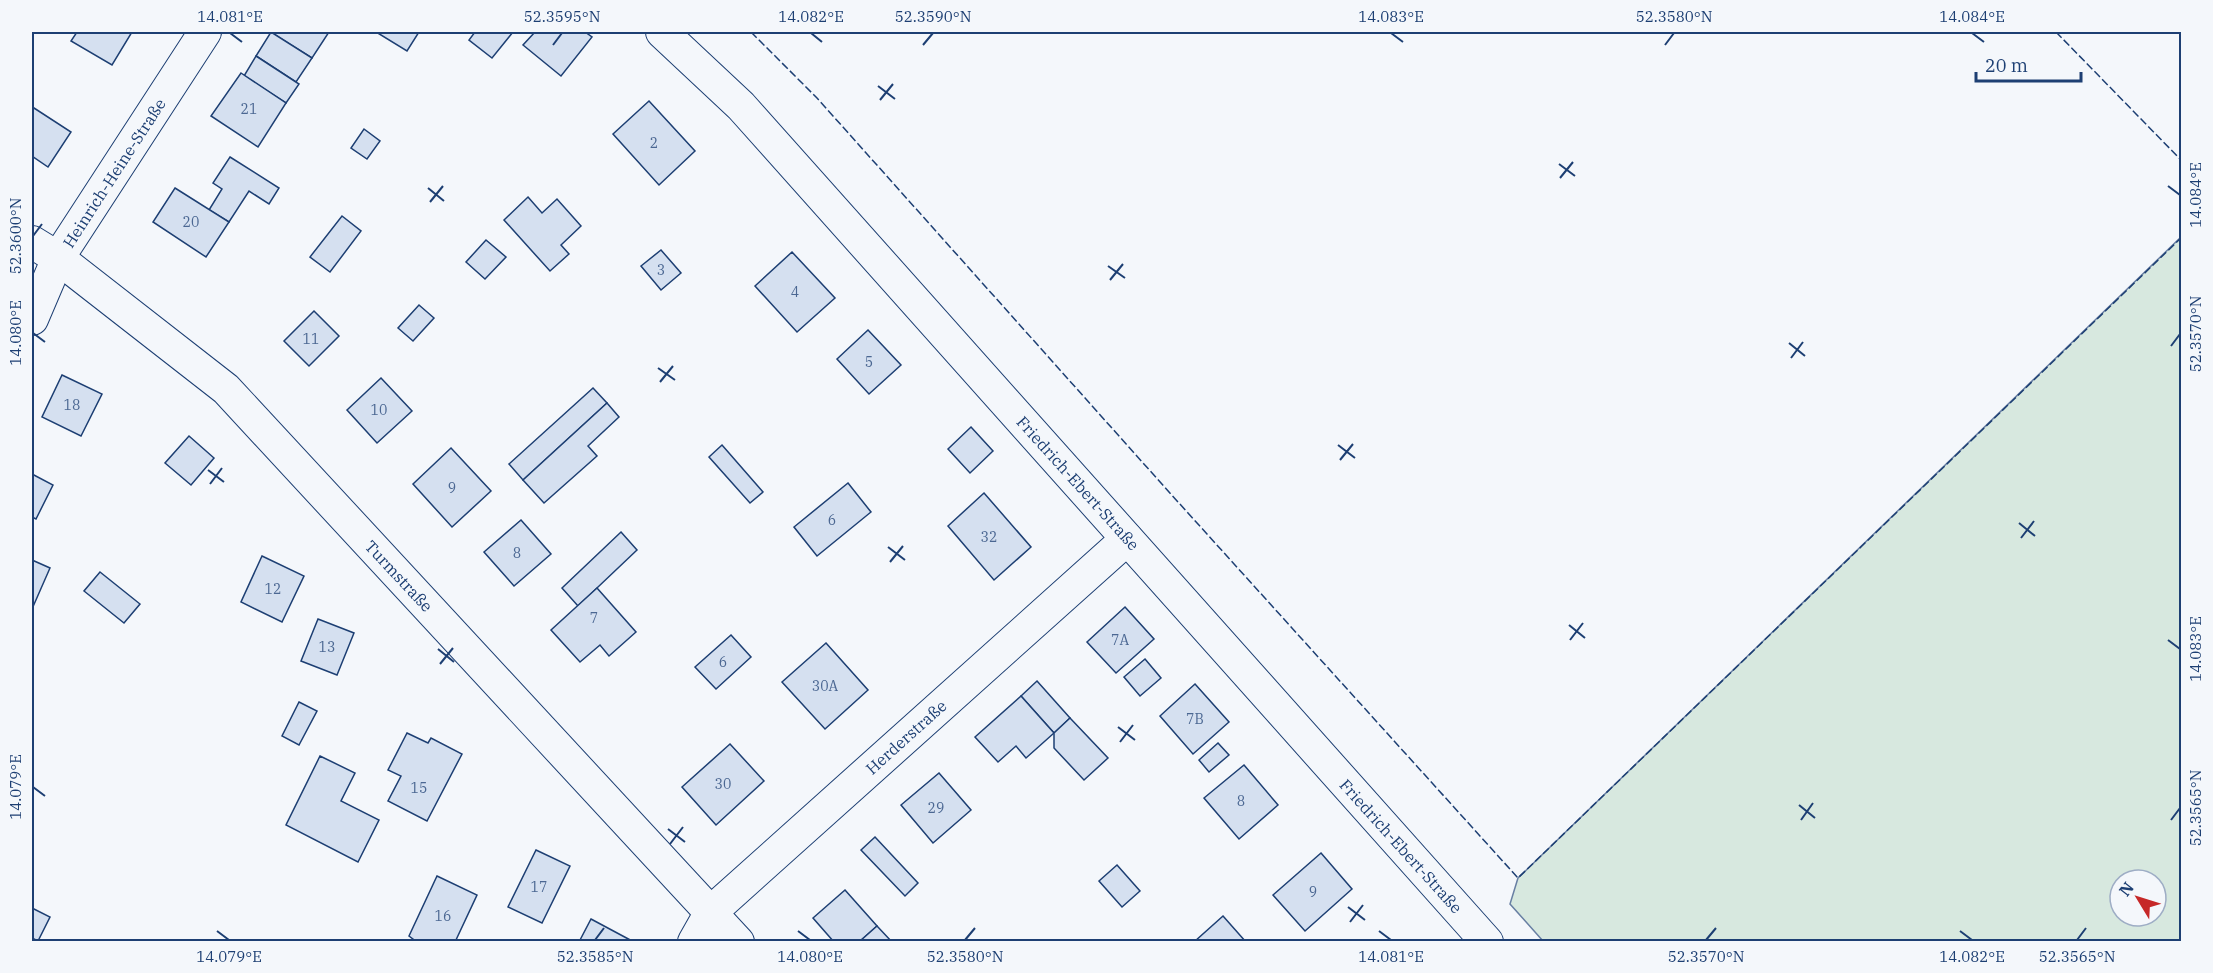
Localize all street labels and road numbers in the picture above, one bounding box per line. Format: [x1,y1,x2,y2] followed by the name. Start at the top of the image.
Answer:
[58,95,170,251] street label: Heinrich-Heine-Straße
[1012,412,1144,554] street label: Friedrich-Ebert-Straße
[361,536,437,616] street label: Turmstraße
[862,696,950,778] street label: Herderstraße
[1335,775,1467,917] street label: Friedrich-Ebert-Straße

